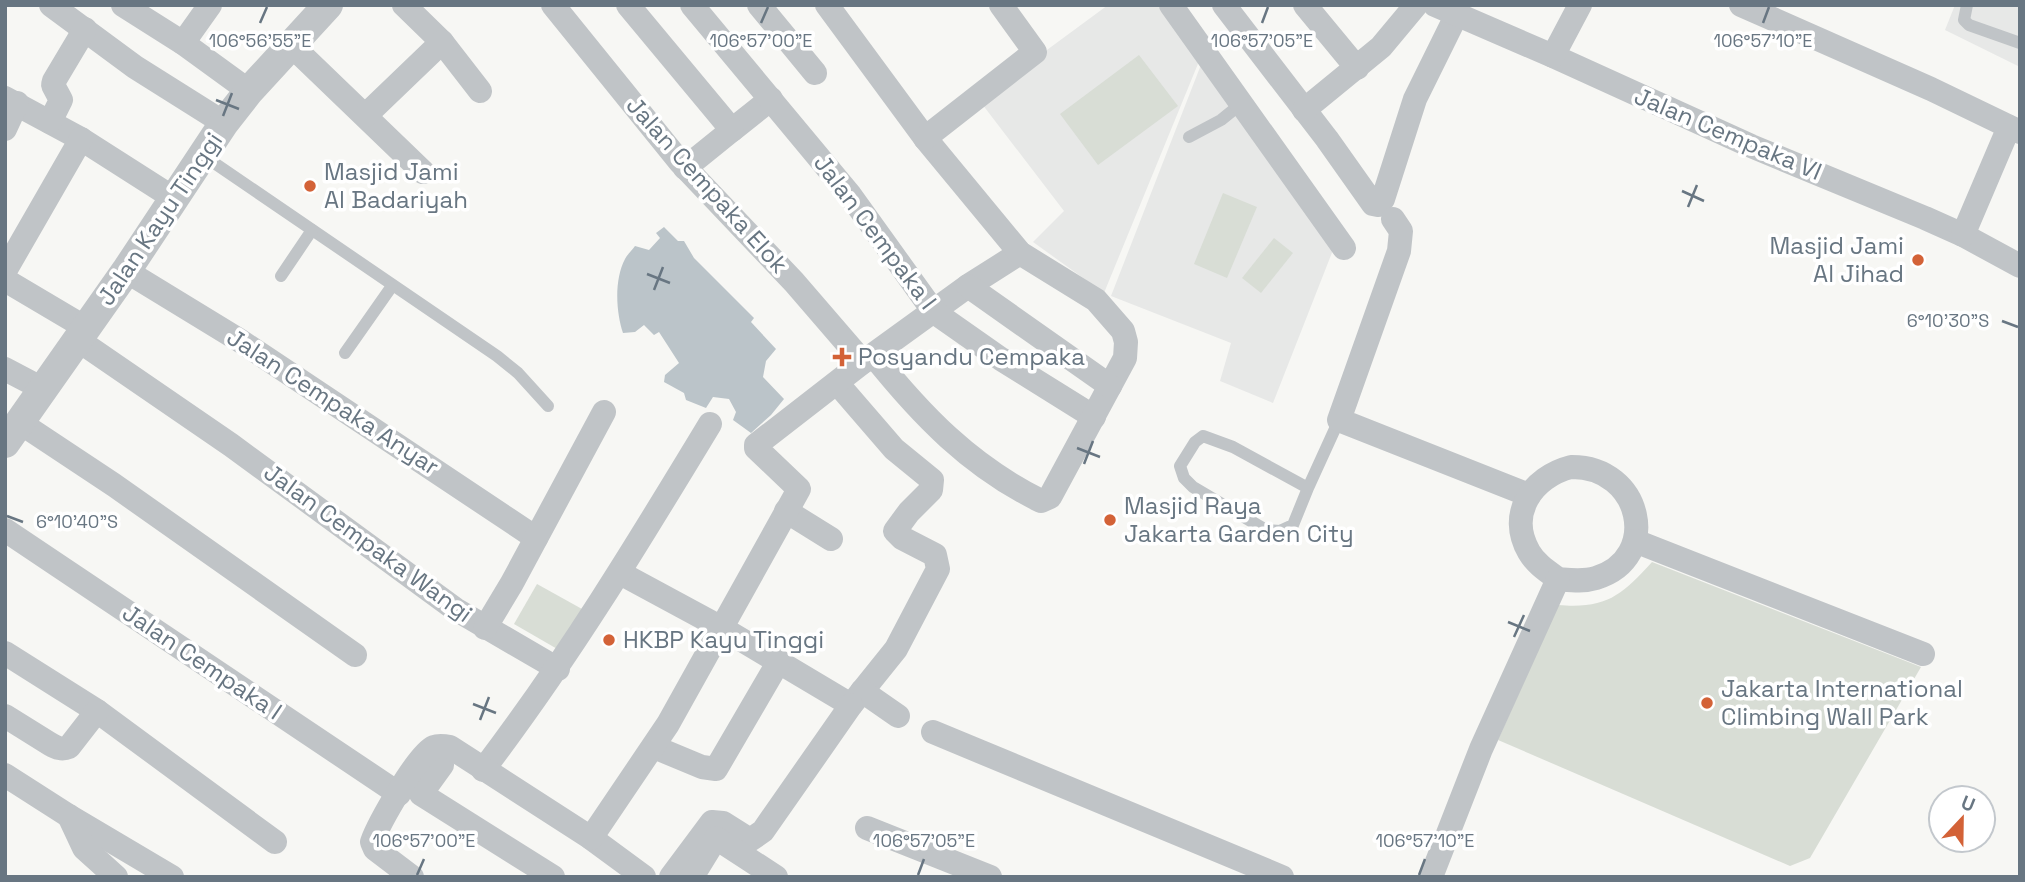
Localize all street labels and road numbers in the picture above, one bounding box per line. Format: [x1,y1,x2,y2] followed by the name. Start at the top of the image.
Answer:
[1630,80,1827,187] street label: Jalan Cempaka VI
[620,90,795,280] street label: Jalan Cempaka Elok
[90,126,229,311] street label: Jalan Kayu Tinggi
[807,148,944,315] street label: Jalan Cempaka I
[221,321,445,482] street label: Jalan Cempaka Anyar
[258,456,479,629] street label: Jalan Cempaka Wangi
[117,597,288,726] street label: Jalan Cempaka I

